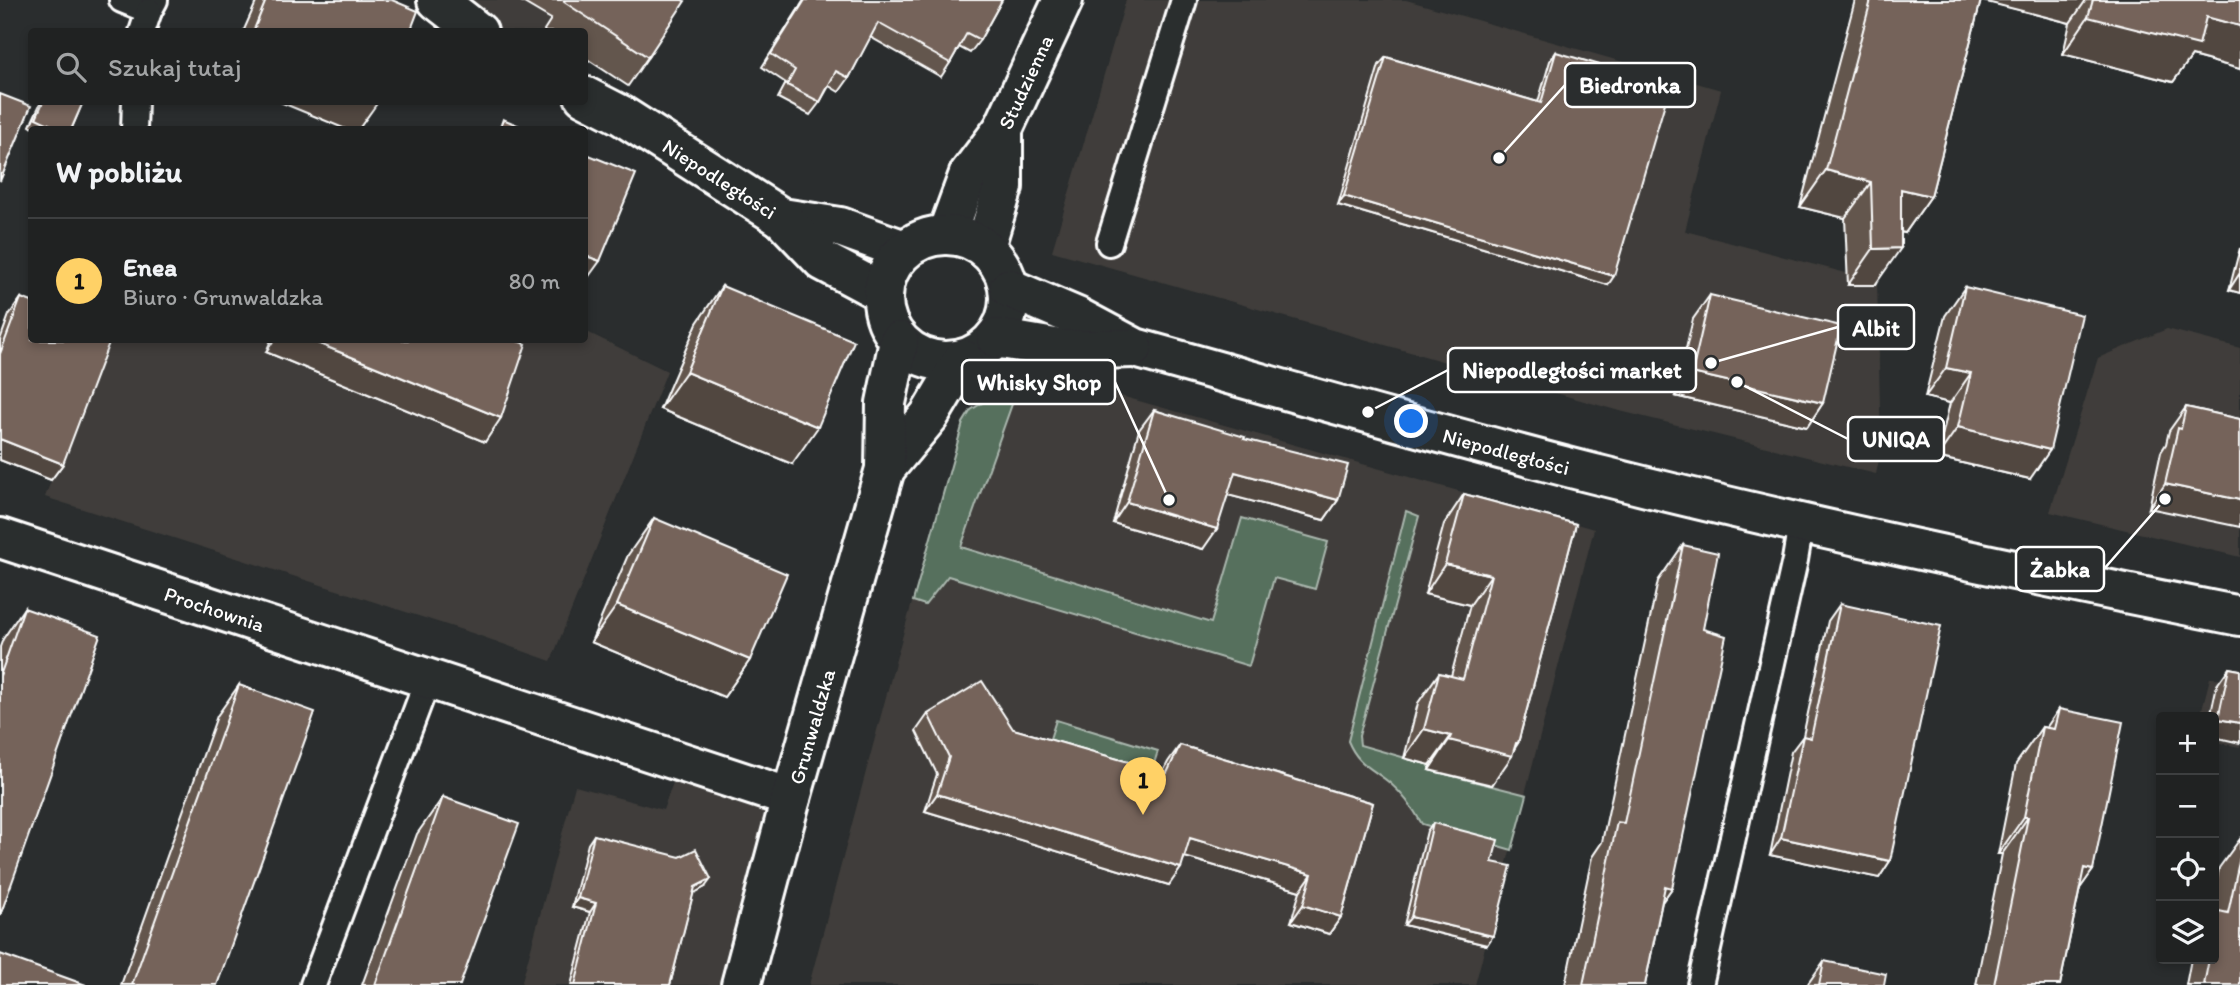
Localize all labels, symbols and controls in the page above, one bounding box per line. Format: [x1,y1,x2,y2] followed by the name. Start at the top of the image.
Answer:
[28,28,588,105] search box
[992,30,1058,133] street label: Studzienna
[52,48,90,86] icon: search
[108,51,241,83] text: Szukaj tutaj
[1565,63,1695,107] callout: Biedronka
[1579,71,1682,99] text: Biedronka
[658,133,782,224] street label: Niepodległości
[56,153,182,190] text: W pobliżu
[123,251,177,283] text: Enea
[74,267,84,295] text: 1
[509,267,560,295] text: 80 m
[123,283,323,311] text: Biuro · Grunwaldzka
[1838,305,1914,349] callout: Albit
[1851,314,1900,342] text: Albit
[1448,348,1696,392] callout: Niepodległości market
[1462,356,1682,384] text: Niepodległości market
[962,360,1115,404] callout: Whisky Shop
[977,368,1101,396] text: Whisky Shop
[1394,404,1428,438] your location
[1848,417,1944,461] callout: UNIQA
[1440,422,1572,480] street label: Niepodległości
[1862,425,1930,453] text: UNIQA
[2016,547,2104,591] callout: Żabka
[2030,555,2091,583] text: Żabka
[161,580,268,637] street label: Prochownia
[783,666,840,787] street label: Grunwaldzka
[2156,712,2219,964] map controls
[2156,712,2219,775] button: +
[1120,757,1166,815] pin: 1
[2156,775,2219,838] button: −
[2156,838,2219,901] button: locate
[2156,901,2219,964] button: layers

